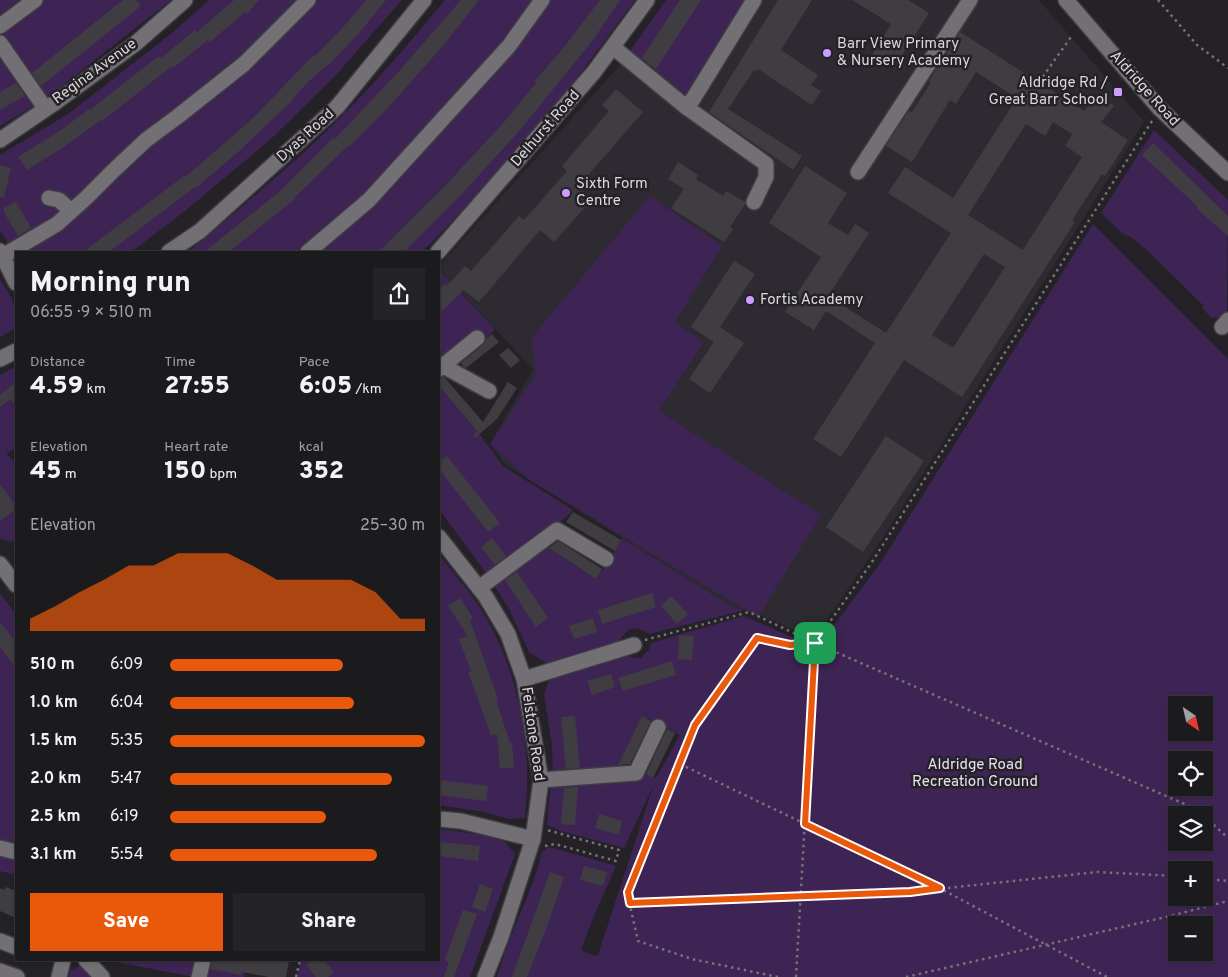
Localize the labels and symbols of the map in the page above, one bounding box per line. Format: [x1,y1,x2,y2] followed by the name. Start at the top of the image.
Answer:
[49,35,141,109] street label: Regina Avenue
[837,35,970,71] place label: Barr View Primary & Nursery Academy
[821,47,833,59] marker: Barr View Primary & Nursery Academy
[1105,47,1183,131] street label: Aldridge Road
[988,74,1109,110] place label: Aldridge Rd / Great Barr School
[1112,86,1124,98] marker: Aldridge Rd / Great Barr School
[507,87,585,171] street label: Delhurst Road
[273,105,339,167] street label: Dyas Road
[576,175,648,211] place label: Sixth Form Centre
[560,187,572,199] marker: Sixth Form Centre
[760,291,864,310] place label: Fortis Academy
[744,294,756,306] marker: Fortis Academy
[794,622,836,664] pin
[516,686,548,782] street label: Felstone Road
[1168,696,1212,741] north arrow
[912,756,1038,792] park label: Aldridge Road Recreation Ground

